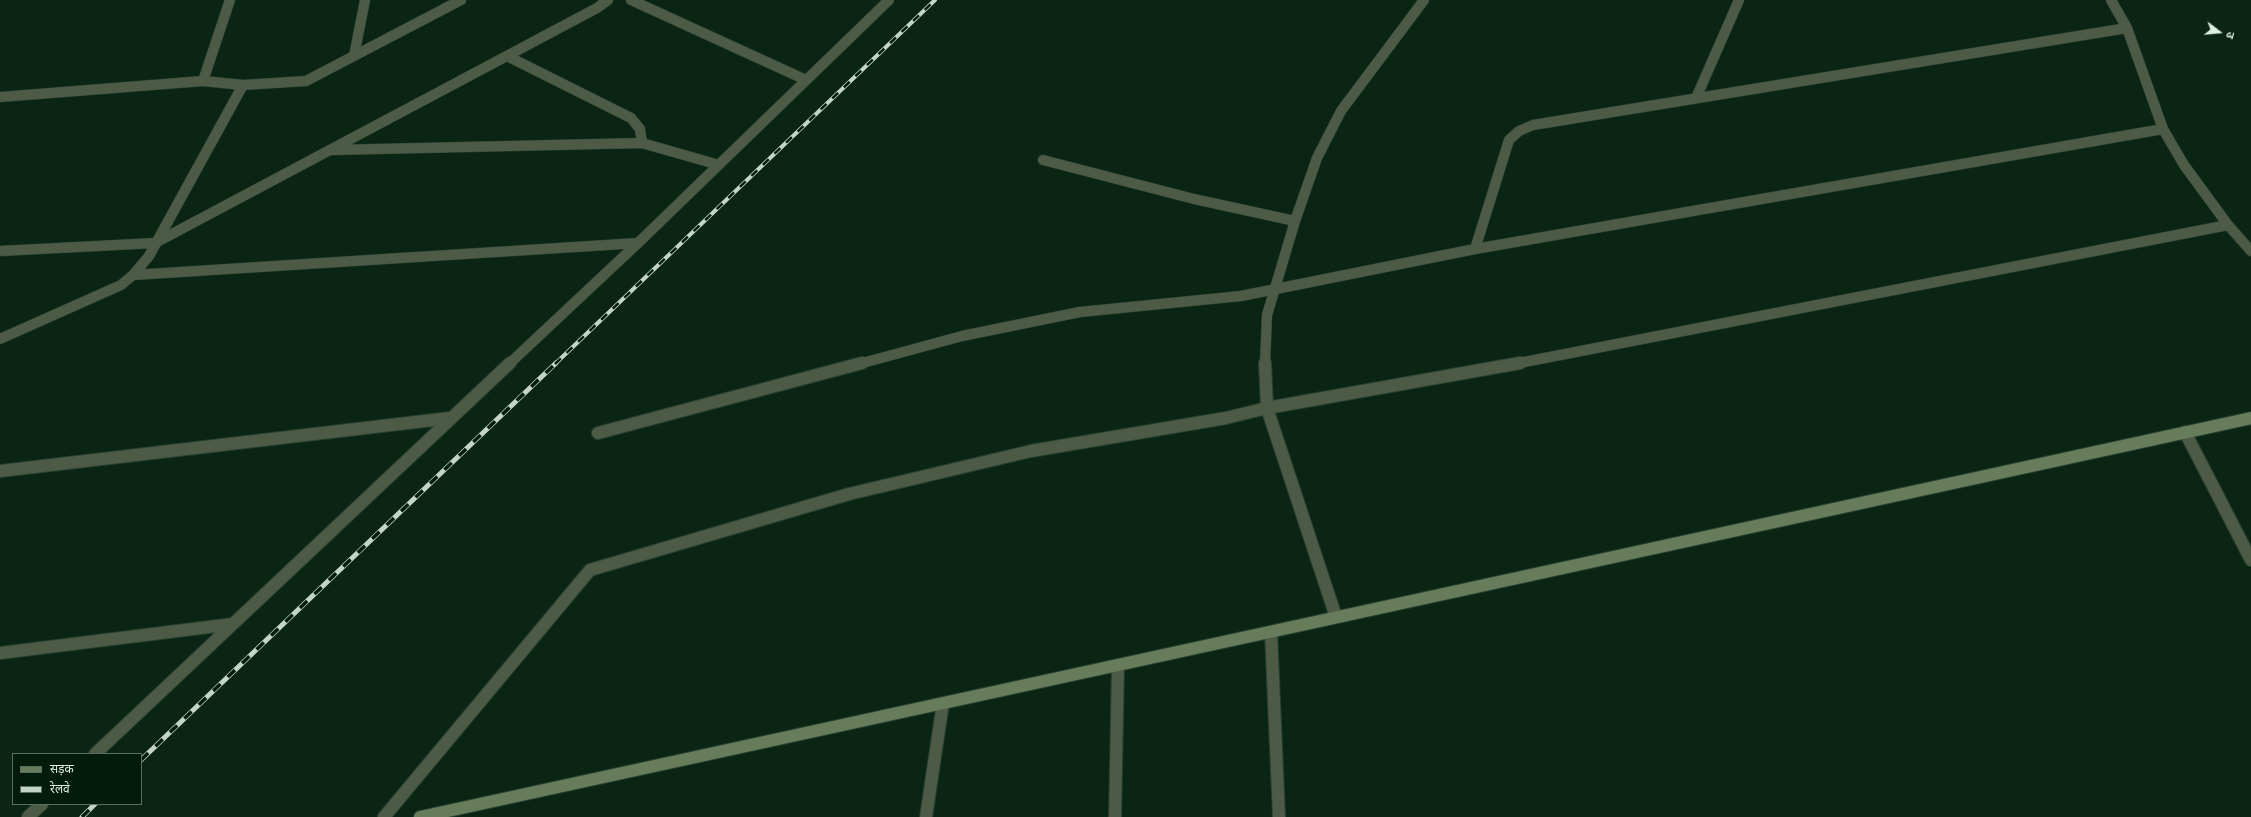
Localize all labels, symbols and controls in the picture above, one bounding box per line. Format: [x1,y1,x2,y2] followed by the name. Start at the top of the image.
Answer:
[2199,12,2239,52] north arrow
[2223,30,2239,41] text: उ
[12,753,142,805] legend
[50,760,74,777] text: सड़क
[50,780,70,797] text: रेलवे

